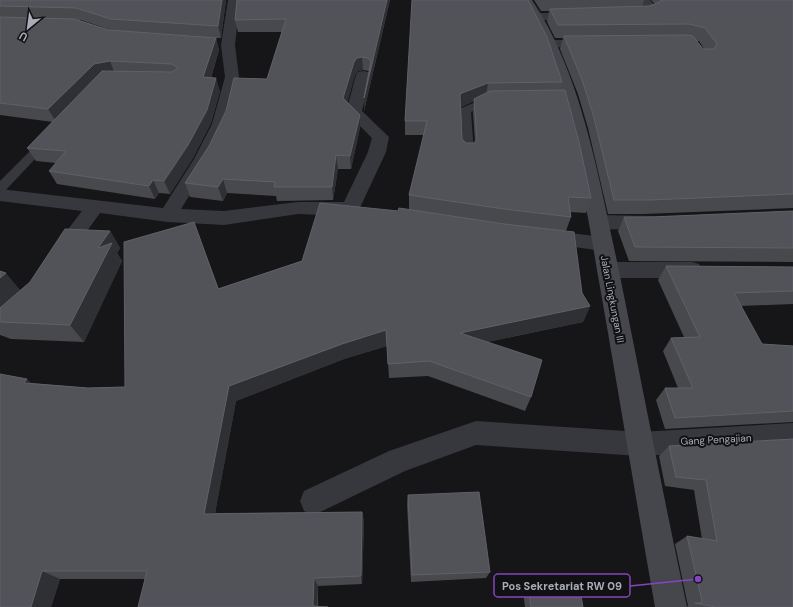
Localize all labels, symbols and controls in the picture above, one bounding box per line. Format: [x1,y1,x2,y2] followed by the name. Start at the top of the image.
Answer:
[8,8,48,48] north arrow
[16,29,30,45] text: U
[598,254,627,344] street label: Jalan Lingkungan III
[680,431,752,448] street label: Gang Pengajian
[494,574,630,597] callout: Pos Sekretariat RW 09
[502,579,622,593] text: Pos Sekretariat RW 09

